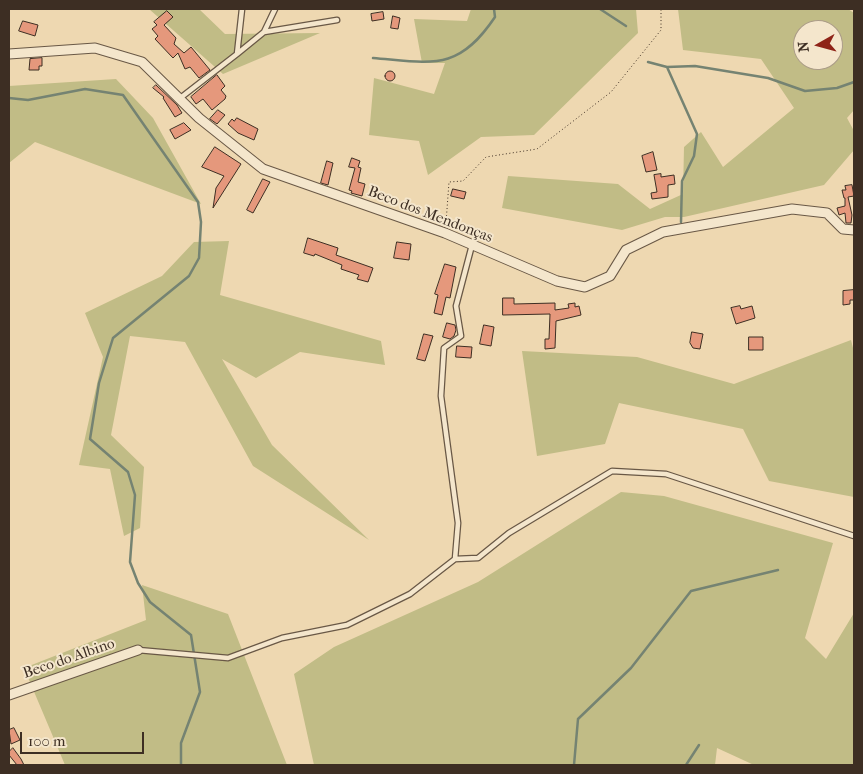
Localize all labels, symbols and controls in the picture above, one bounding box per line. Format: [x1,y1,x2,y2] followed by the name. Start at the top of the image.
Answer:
[793,20,843,70] north arrow
[795,40,813,53] text: N
[365,183,495,247] street label: Beco dos Mendonças
[21,635,117,683] street label: Beco do Albino
[22,722,146,754] scale bar
[28,732,66,750] text: 100 m

